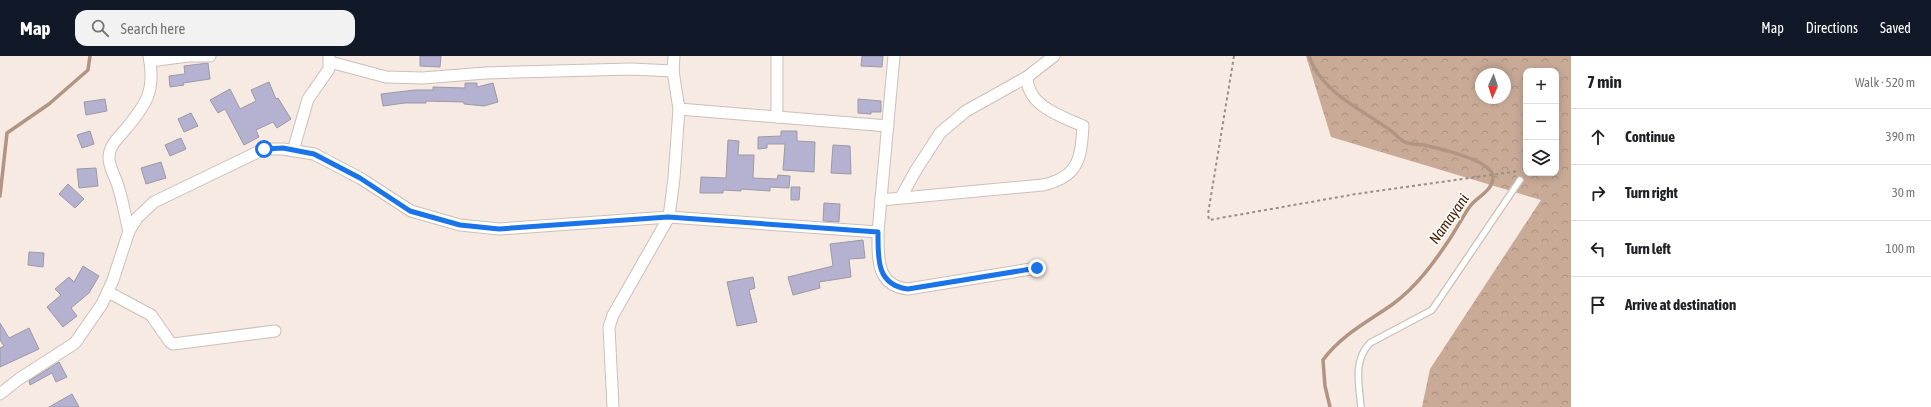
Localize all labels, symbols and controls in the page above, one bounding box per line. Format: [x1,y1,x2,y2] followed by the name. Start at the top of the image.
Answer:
[75,10,355,46] search box
[20,17,51,39] text: Map
[89,17,111,39] icon: search
[121,20,185,37] text: Search here
[1761,20,1784,36] text: Map
[1806,20,1858,36] text: Directions
[1880,20,1911,36] text: Saved
[1475,68,1511,104] north arrow
[1523,68,1559,176] map controls
[1523,68,1559,104] button: +
[1587,72,1622,92] text: 7 min
[1855,75,1915,90] text: Walk · 520 m
[1523,104,1559,140] button: −
[1587,126,1609,148] icon: ahead
[1625,128,1675,145] text: Continue
[1886,129,1915,144] text: 390 m
[255,140,273,158] route start
[1523,140,1559,176] button: layers
[1587,182,1609,204] icon: right
[1625,184,1678,201] text: Turn right
[1892,185,1915,200] text: 30 m
[1425,190,1472,247] water label: Namayani
[1587,238,1609,260] icon: left
[1625,240,1671,257] text: Turn left
[1886,241,1915,256] text: 100 m
[1028,259,1046,277] route end
[1587,294,1609,316] icon: arrive
[1625,296,1736,313] text: Arrive at destination

